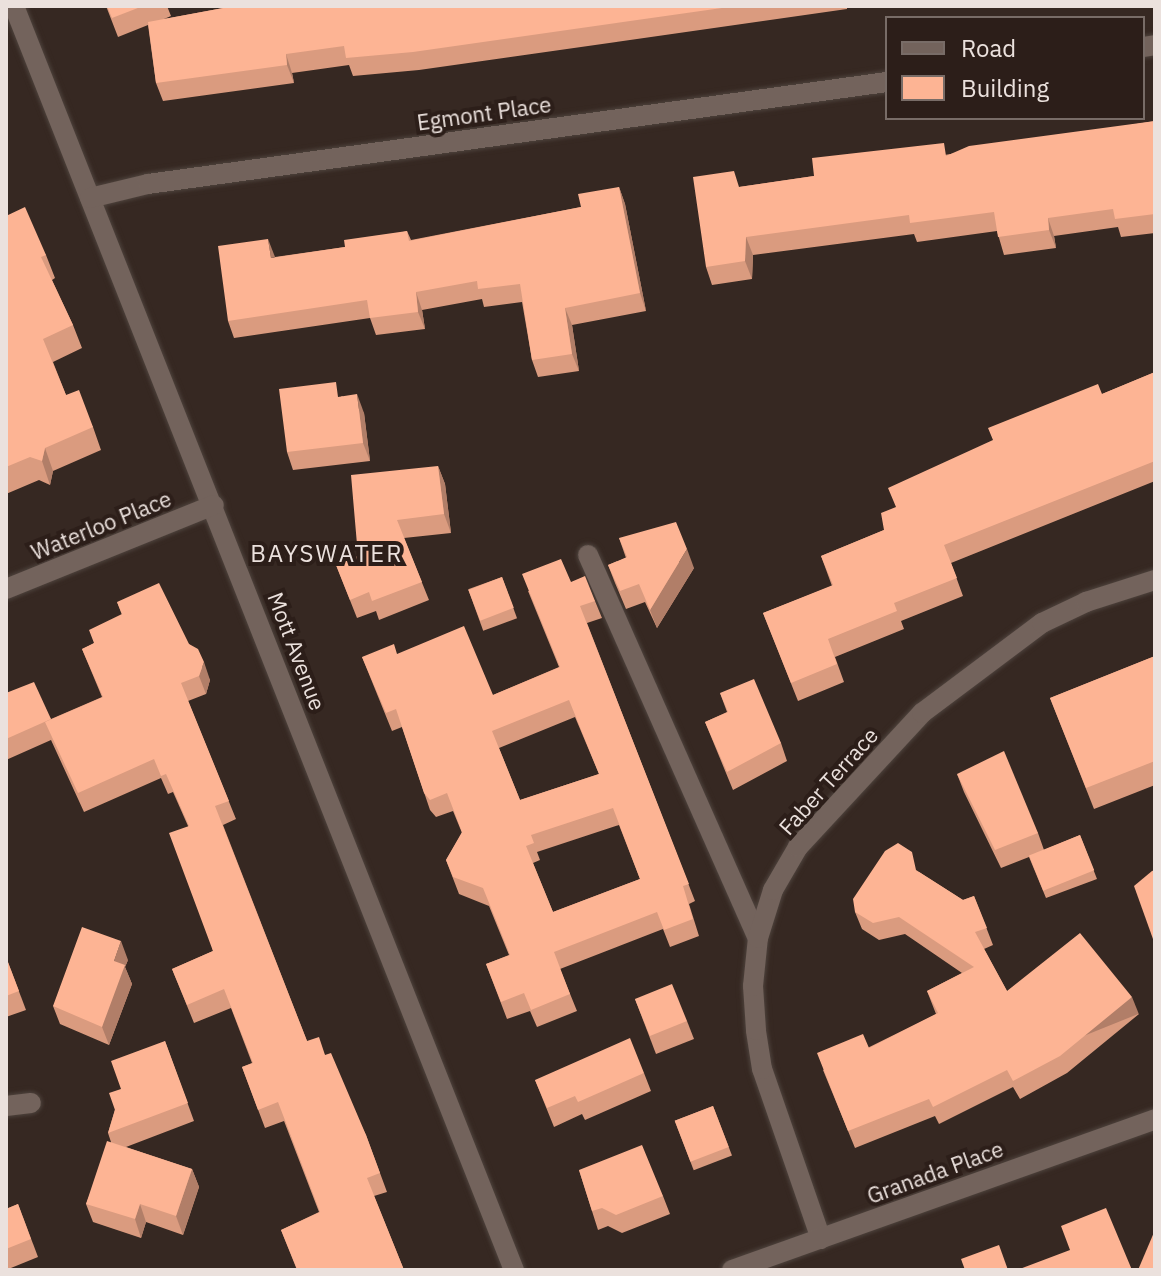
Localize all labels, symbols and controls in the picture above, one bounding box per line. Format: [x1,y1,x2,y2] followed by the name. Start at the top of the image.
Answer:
[885,16,1145,120] legend
[961,32,1016,64] text: Road
[961,72,1049,104] text: Building
[415,91,553,135] street label: Egmont Place
[27,485,175,565] street label: Waterloo Place
[250,540,404,568] district label: BAYSWATER
[262,588,332,714] street label: Mott Avenue
[773,722,883,840] street label: Faber Terrace
[863,1135,1007,1209] street label: Granada Place

